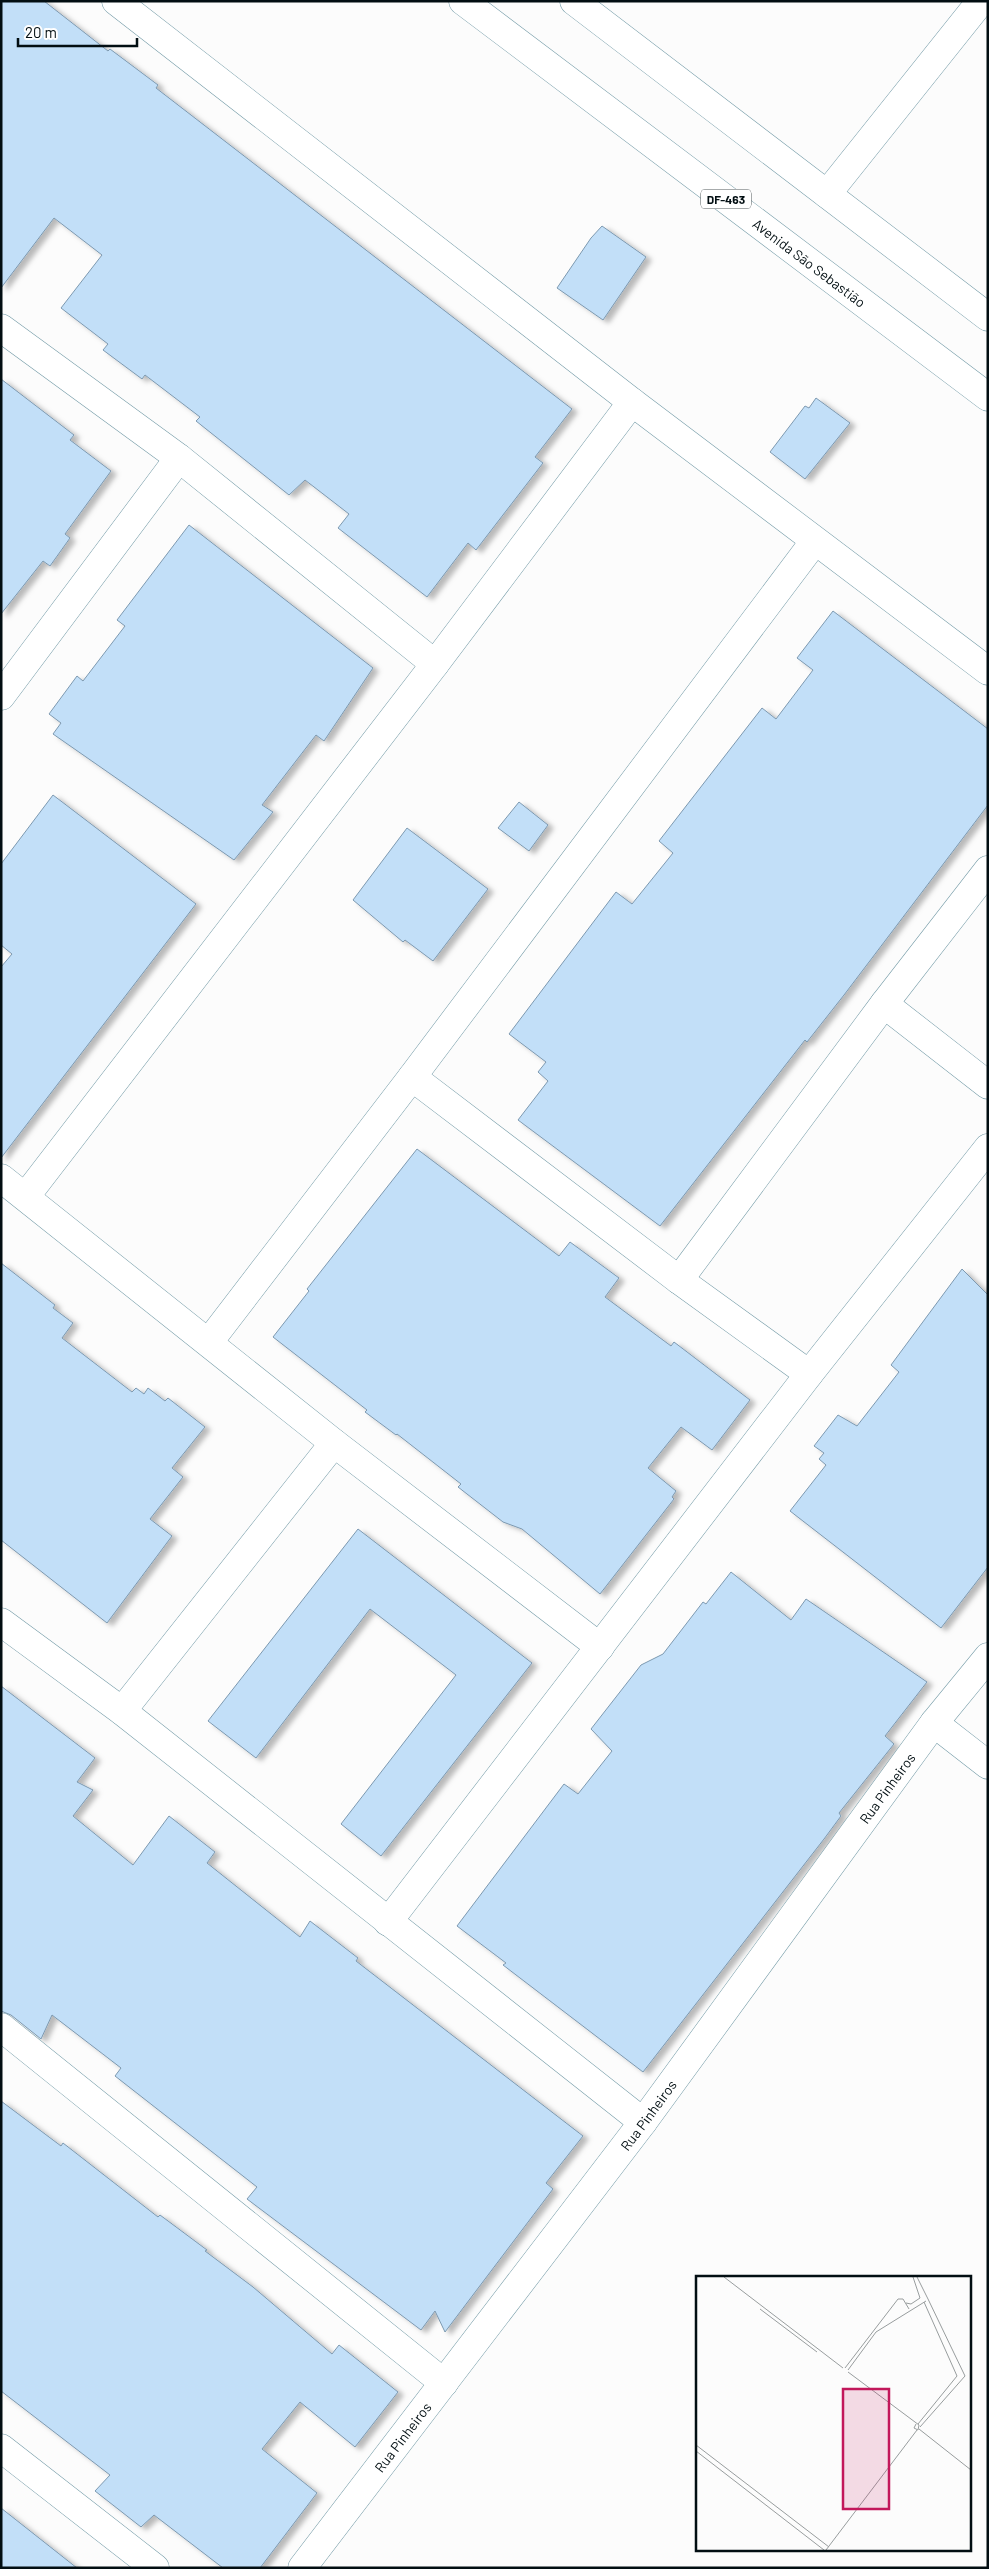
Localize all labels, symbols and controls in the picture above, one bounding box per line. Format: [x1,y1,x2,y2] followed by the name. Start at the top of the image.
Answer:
[18,15,136,47] scale bar
[25,23,57,41] text: 20 m
[701,190,751,208] road number: DF-463
[750,214,869,310] street label: Avenida São Sebastião
[855,1749,918,1827] street label: Rua Pinheiros
[616,2076,680,2153] street label: Rua Pinheiros
[696,2276,972,2552] inset map
[370,2398,434,2475] street label: Rua Pinheiros

